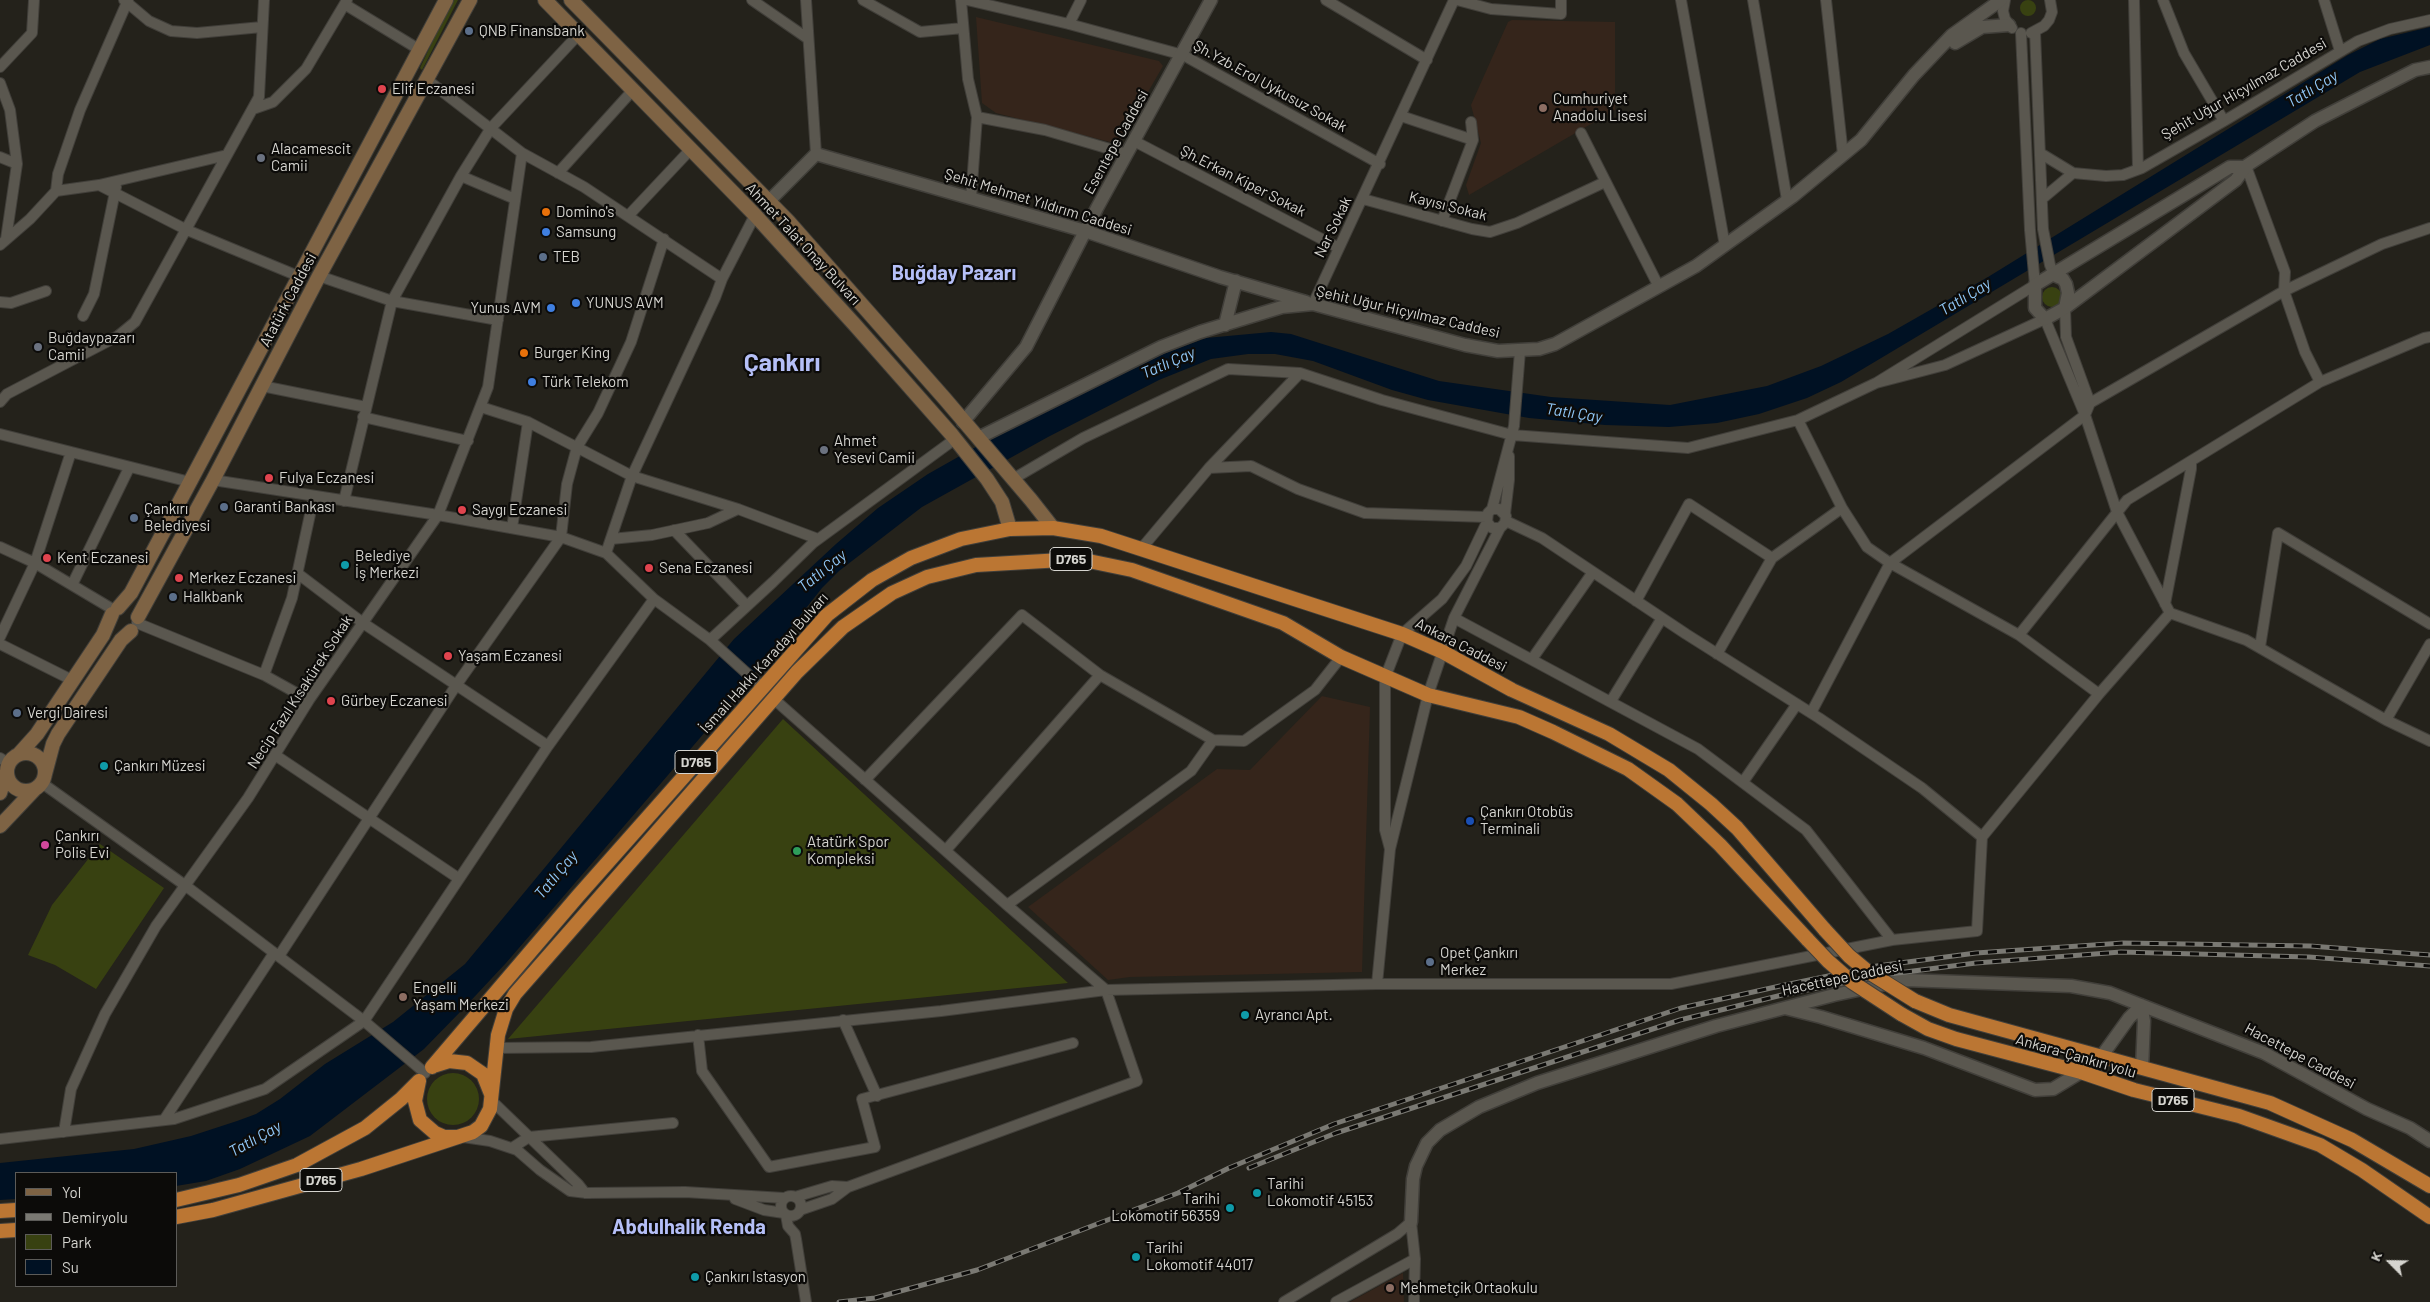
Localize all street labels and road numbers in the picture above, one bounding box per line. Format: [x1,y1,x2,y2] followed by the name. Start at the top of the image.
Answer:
[2158,34,2330,144] street label: Şehit Uğur Hiçyılmaz Caddesi
[1190,36,1350,136] street label: Şh.Yzb.Erol Uykusuz Sokak
[1080,87,1152,197] street label: Esentepe Caddesi
[1177,142,1309,220] street label: Şh.Erkan Kiper Sokak
[942,165,1134,239] street label: Şehit Mehmet Yıldırım Caddesi
[742,179,864,309] street label: Ahmet Talat Onay Bulvarı
[1407,188,1489,224] street label: Kayısı Sokak
[1310,194,1356,260] street label: Nar Sokak
[256,250,320,350] street label: Atatürk Caddesi
[1314,282,1502,342] street label: Şehit Uğur Hiçyılmaz Caddesi
[1050,548,1092,570] road number: D765
[696,589,832,737] street label: İsmail Hakkı Karadayı Bulvarı
[244,612,356,772] street label: Necip Fazıl Kısakürek Sokak
[1412,614,1510,676] street label: Ankara Caddesi
[675,750,717,774] road number: D765
[1780,956,1904,1000] street label: Hacettepe Caddesi
[2242,1019,2358,1093] street label: Hacettepe Caddesi
[2014,1030,2138,1082] street label: Ankara-Çankırı yolu
[2152,1088,2194,1112] road number: D765
[300,1168,342,1192] road number: D765

